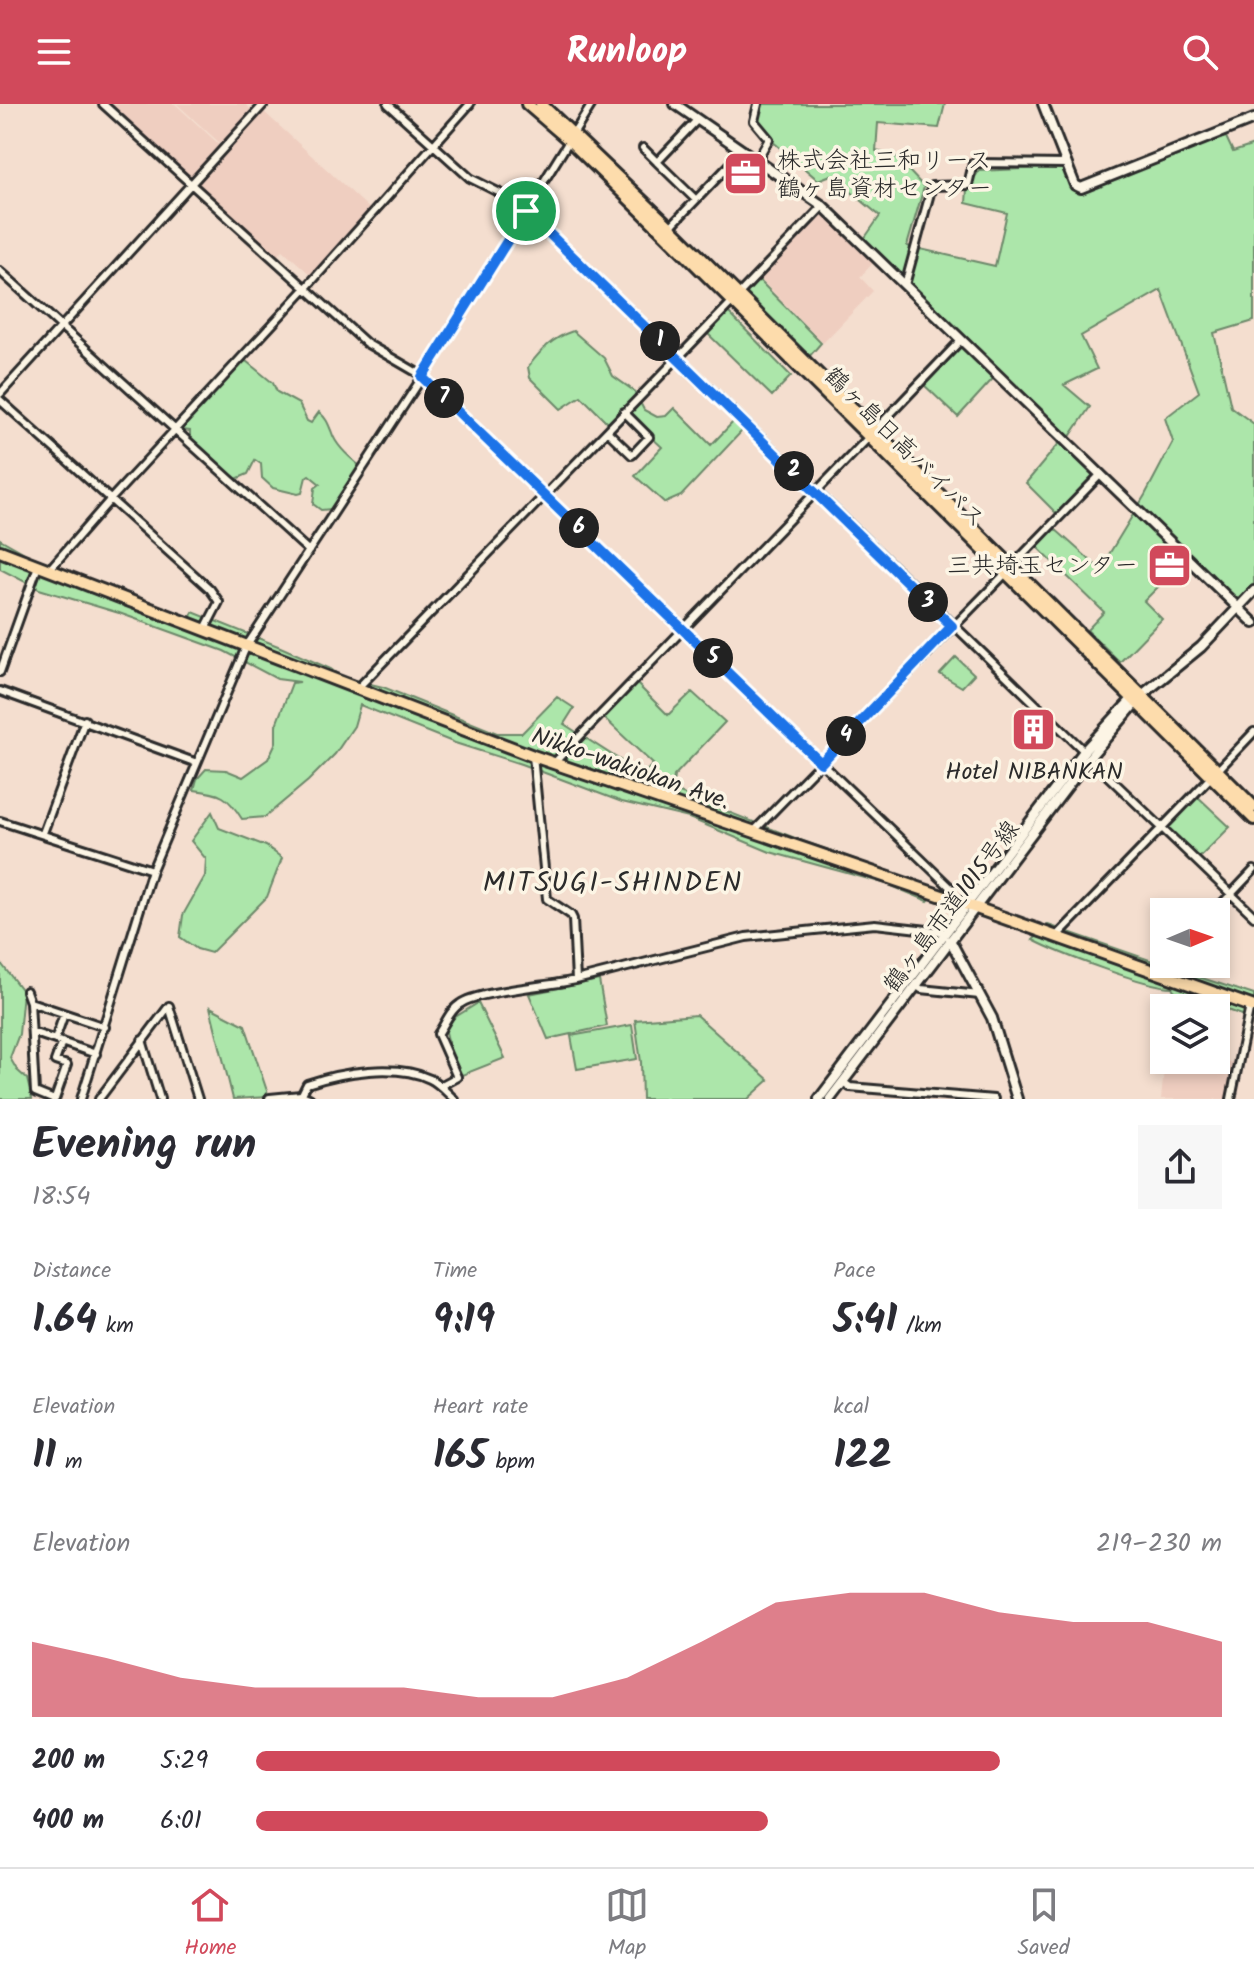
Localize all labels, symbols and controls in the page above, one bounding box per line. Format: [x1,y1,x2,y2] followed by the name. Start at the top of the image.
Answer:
[567,24,687,81] text: Runloop
[32,30,76,74] icon: menu
[1178,30,1222,74] icon: search
[777,142,992,209] place label: 株式会社三和リース 鶴ヶ島資材センター
[722,150,770,198] office icon: 株式会社三和リース 鶴ヶ島資材センター
[492,177,560,245] pin
[504,189,548,233] icon: arrive
[640,321,680,361] pin: 1
[657,323,663,358] text: 1
[814,358,994,538] street label: 鶴ヶ島日高バイパス
[424,378,464,418] pin: 7
[439,380,449,415] text: 7
[774,451,814,491] pin: 2
[788,453,800,488] text: 2
[559,508,599,548] pin: 6
[573,510,585,545] text: 6
[1145,541,1193,589] office icon: 三共埼玉センター
[947,547,1138,586] place label: 三共埼玉センター
[908,582,948,622] pin: 3
[922,584,934,619] text: 3
[693,638,733,678] pin: 5
[707,640,719,675] text: 5
[1010,705,1058,753] building icon: Hotel NIBANKAN
[826,716,866,756] pin: 4
[526,717,735,822] street label: Nikko-wakiokan Ave.
[840,718,852,753] text: 4
[945,753,1123,792] place label: Hotel NIBANKAN
[874,812,1030,1002] street label: 鶴ヶ島市道1015号線
[483,861,743,906] district label: MITSUGI-SHINDEN
[1150,898,1230,978] north arrow
[1150,898,1230,1074] map controls
[1150,994,1230,1074] button: layers
[32,1111,256,1181] text: Evening run
[1138,1125,1222,1209] button: share
[32,1176,91,1218] text: 18:54
[32,1254,111,1289] text: Distance
[433,1254,477,1289] text: Time
[833,1254,875,1289] text: Pace
[32,1289,97,1353] text: 1.64
[433,1289,495,1353] text: 9:19
[833,1289,897,1353] text: 5:41
[97,1309,134,1344] text: km
[897,1309,942,1344] text: /km
[32,1390,115,1425] text: Elevation
[433,1390,528,1425] text: Heart rate
[833,1390,869,1425] text: kcal
[32,1425,56,1489] text: 11
[433,1425,487,1489] text: 165
[833,1425,892,1489] text: 122
[56,1445,83,1480] text: m
[487,1445,535,1480] text: bpm
[32,1523,130,1565] text: Elevation
[1096,1523,1222,1565] text: 219–230 m
[32,1740,105,1782] text: 200 m
[160,1740,208,1782] text: 5:29
[32,1800,104,1842] text: 400 m
[160,1800,202,1842] text: 6:01
[184,1883,236,1966] tab: Home
[605,1883,649,1966] tab: Map
[1018,1883,1070,1966] tab: Saved

